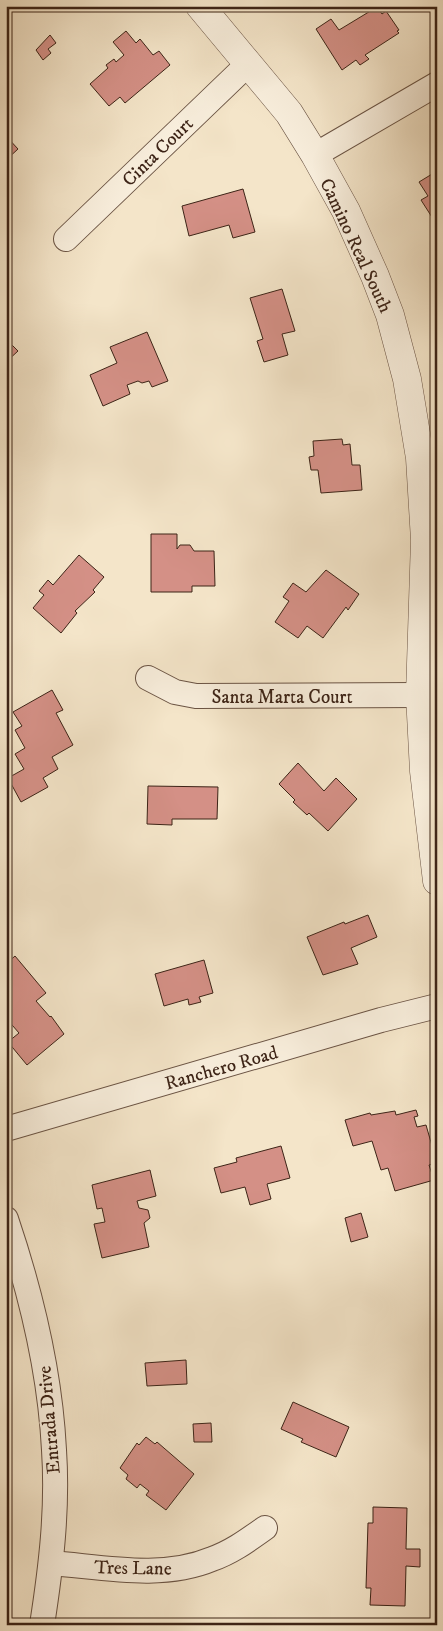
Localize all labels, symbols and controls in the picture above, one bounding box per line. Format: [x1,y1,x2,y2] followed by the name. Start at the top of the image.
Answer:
[118,113,198,192] street label: Cinta Court
[314,175,397,317] street label: Camino Real South
[211,686,353,709] street label: Santa Marta Court
[162,1041,281,1096] street label: Ranchero Road
[33,1365,66,1475] street label: Entrada Drive
[94,1556,172,1581] street label: Tres Lane

